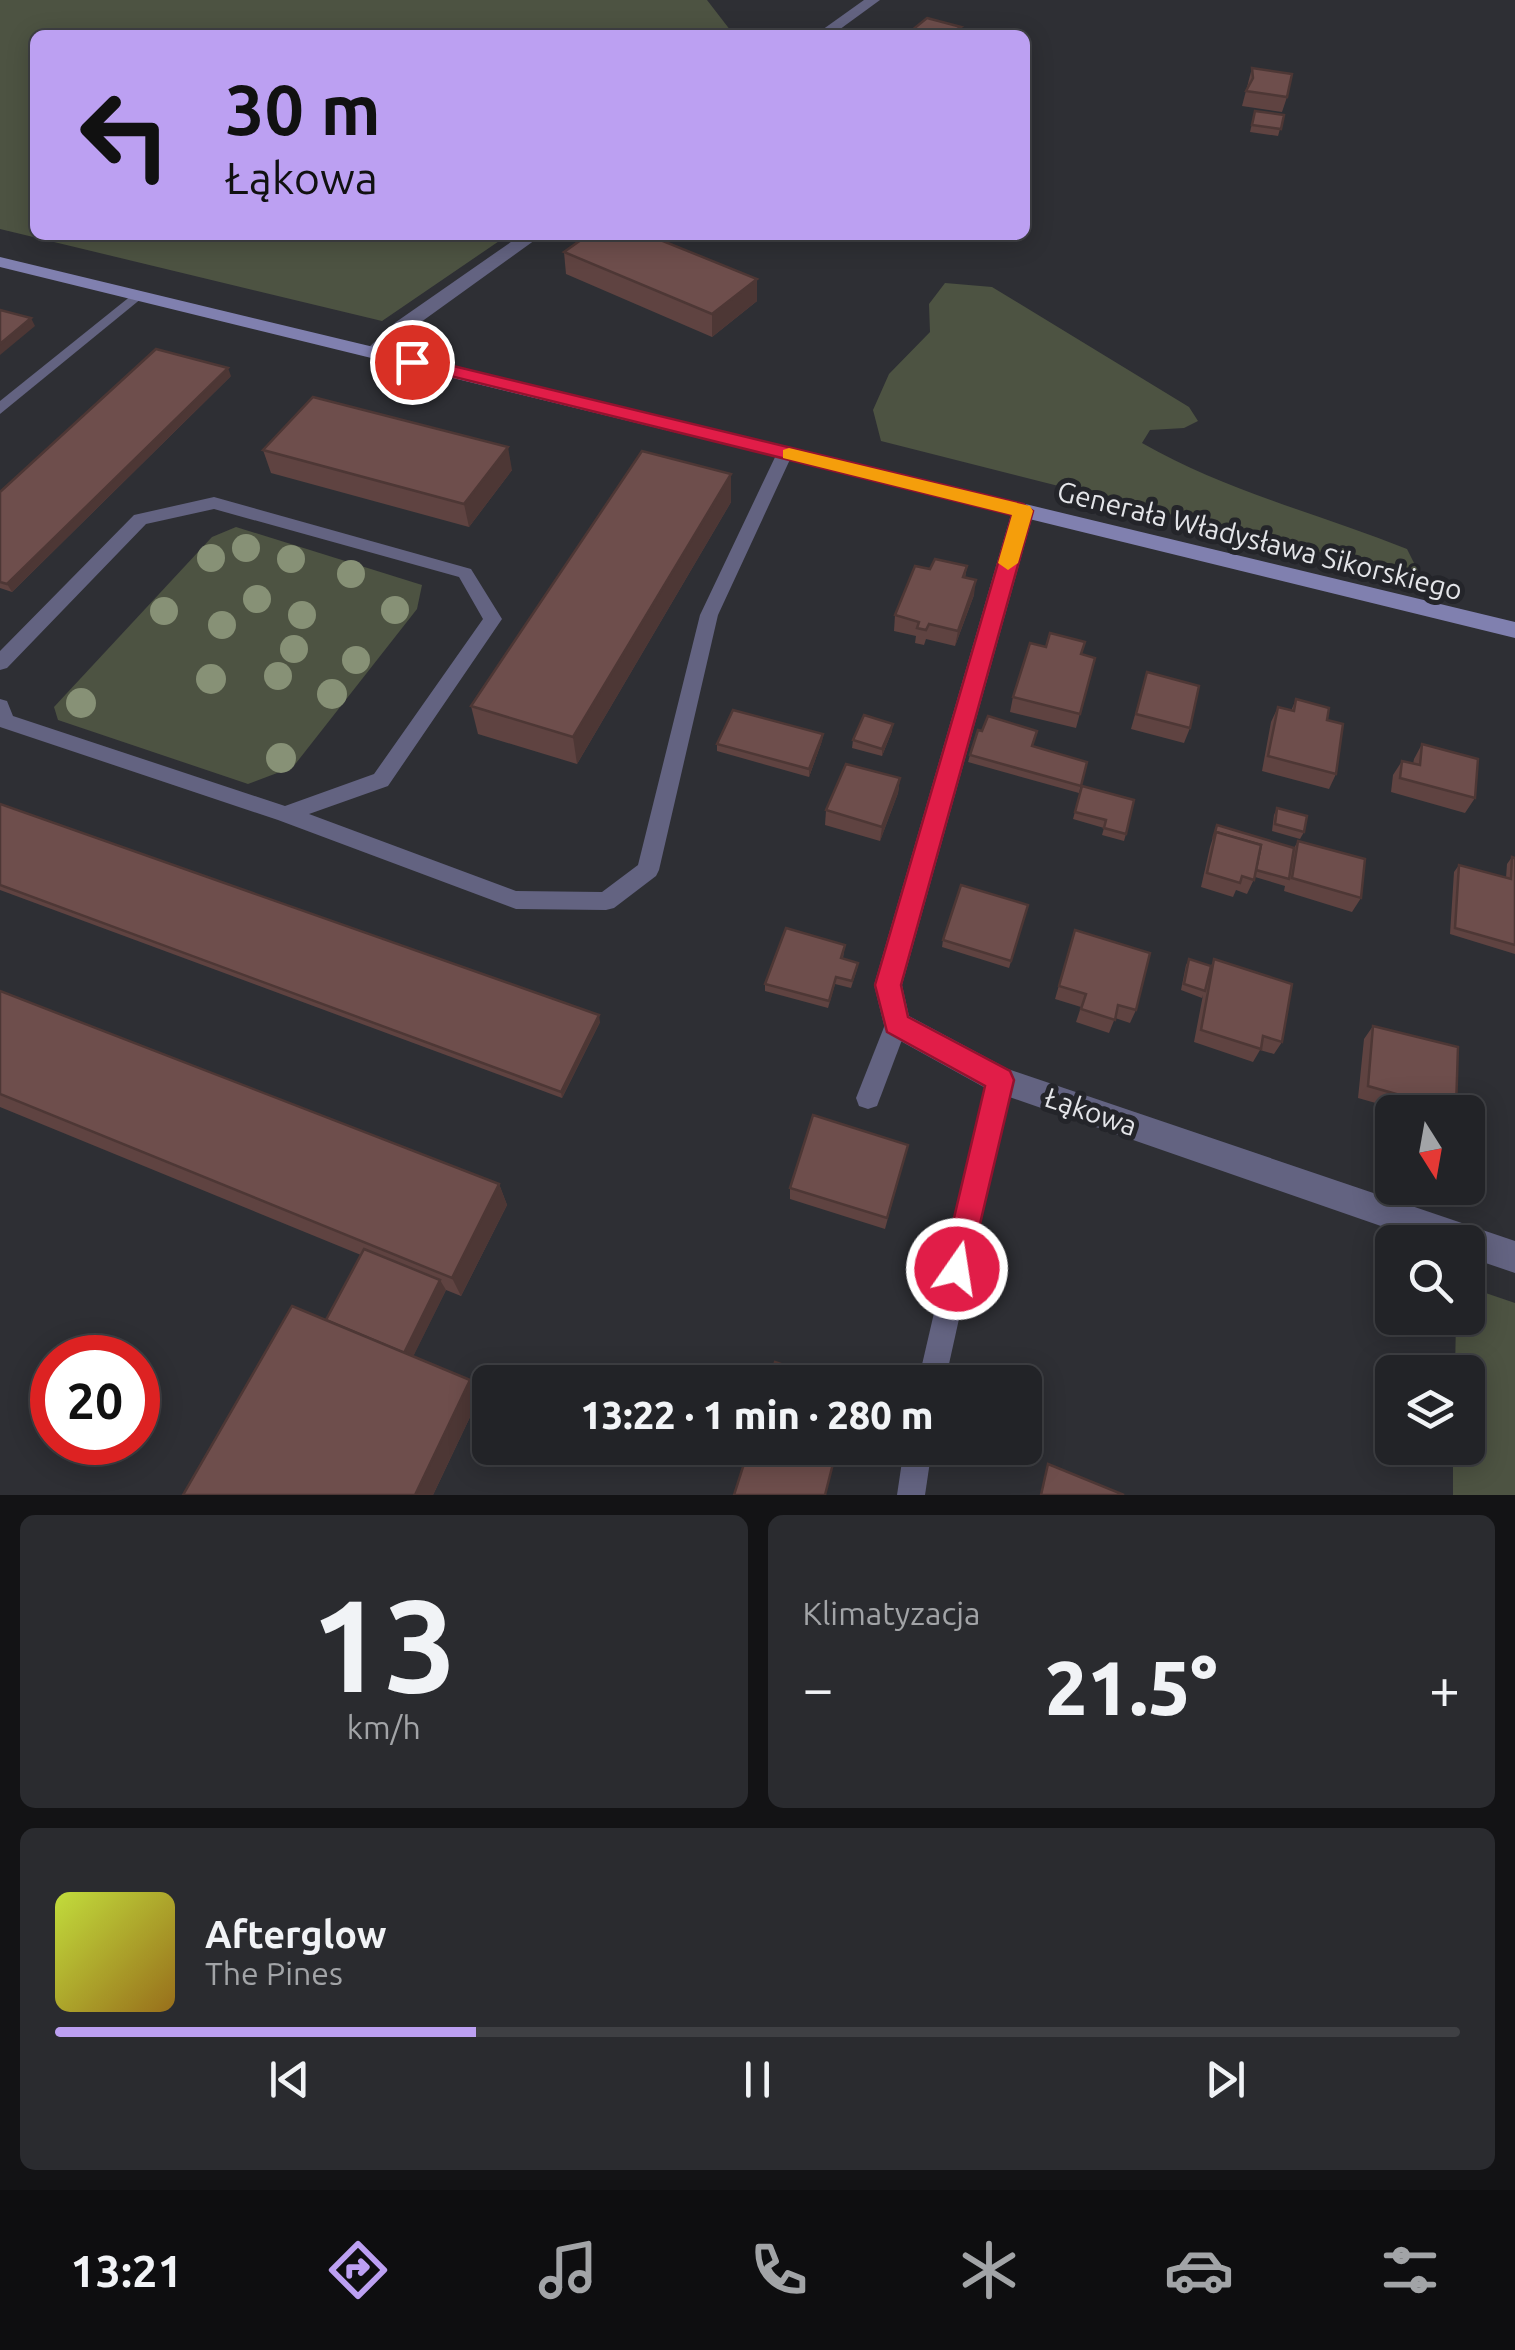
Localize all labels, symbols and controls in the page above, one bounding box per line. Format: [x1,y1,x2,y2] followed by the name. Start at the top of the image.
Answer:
[60,70,190,200] icon: left
[225,70,381,148] text: 30 m
[225,152,378,203] text: Łąkowa
[370,320,455,405] pin
[385,335,440,390] icon: arrive
[1054,475,1466,605] street label: Generała Władysława Sikorskiego
[1041,1081,1141,1141] street label: Łąkowa
[1375,1095,1485,1205] north arrow
[1375,1095,1485,1465] map controls
[905,1217,1009,1321] position arrow
[1375,1225,1485,1335] button: search
[30,1335,160,1465] speed limit sign: 20
[1375,1355,1485,1465] button: layers
[580,1394,934,1436] text: 13:22 · 1 min · 280 m
[310,1571,457,1717] text: 13
[803,1595,980,1631] text: Klimatyzacja
[1045,1645,1218,1729] text: 21.5°
[803,1657,834,1718] text: −
[1429,1657,1460,1718] text: +
[347,1709,421,1745] text: km/h
[205,1913,387,1955] text: Afterglow
[205,1955,343,1991] text: The Pines
[262,2052,317,2107] icon: previous
[730,2052,785,2107] icon: pause
[1198,2052,1253,2107] icon: next
[323,2235,393,2305] icon: directions
[533,2235,603,2305] icon: music
[744,2235,814,2305] icon: phone
[954,2235,1024,2305] icon: climate
[1164,2235,1234,2305] icon: car
[1375,2235,1445,2305] icon: filters
[70,2245,183,2296] text: 13:21

